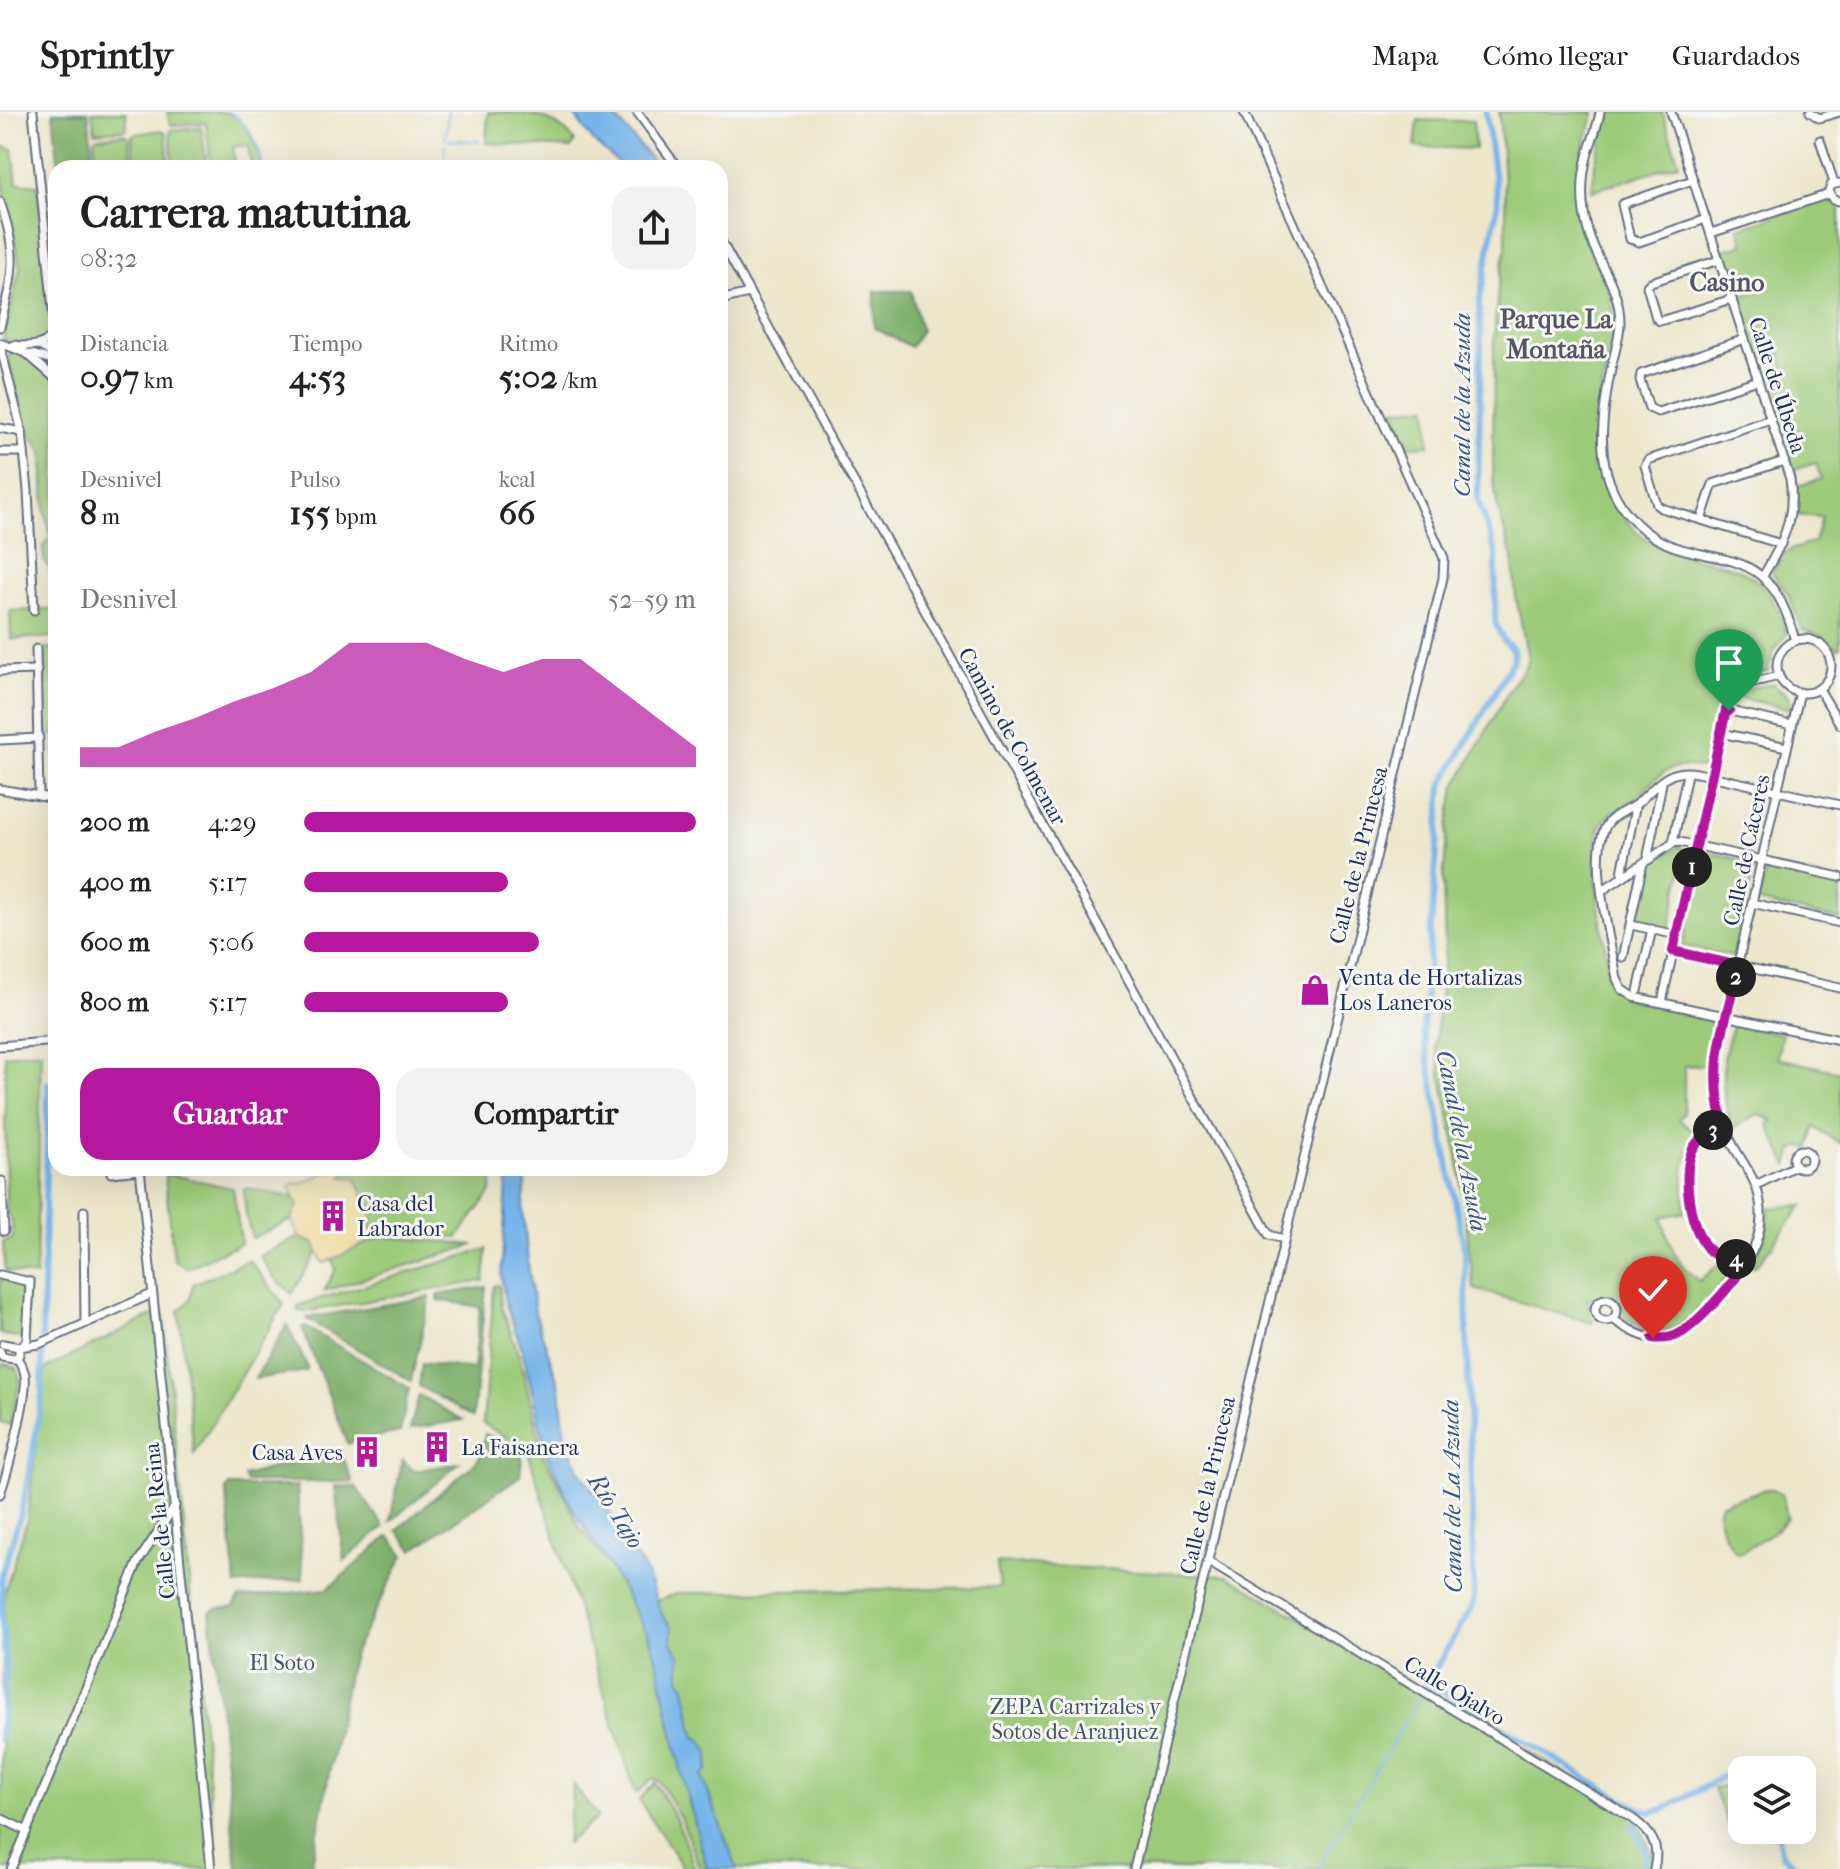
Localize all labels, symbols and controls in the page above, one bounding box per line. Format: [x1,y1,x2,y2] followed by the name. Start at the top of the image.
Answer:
[40,33,173,78] text: Sprintly
[1372,39,1439,72] text: Mapa
[1483,39,1628,72] text: Cómo llegar
[1672,39,1800,72] text: Guardados
[612,186,696,270] button: share
[80,187,409,238] text: Carrera matutina
[80,243,138,274] text: 08:32
[1690,267,1764,298] district label: Casino
[1500,304,1613,365] district label: Parque La Montaña
[1448,313,1476,497] water label: Canal de la Azuda
[1743,314,1813,458] street label: Calle de Úbeda
[80,331,168,357] text: Distancia
[289,331,362,357] text: Tiempo
[499,331,558,357] text: Ritmo
[80,357,139,397] text: 0.97
[289,357,346,397] text: 4:53
[499,357,558,397] text: 5:02
[139,368,173,394] text: km
[558,368,598,394] text: /km
[80,467,162,493] text: Desnivel
[289,467,340,493] text: Pulso
[499,467,536,493] text: kcal
[80,493,97,533] text: 8
[289,493,331,533] text: 155
[499,493,535,533] text: 66
[97,504,120,530] text: m
[331,504,377,530] text: bpm
[80,584,177,615] text: Desnivel
[608,584,696,615] text: 52–59 m
[1695,629,1763,711] pin
[1707,641,1751,685] icon: arrive
[952,643,1072,830] street label: Camino de Colmenar
[1324,763,1394,947] street label: Calle de la Princesa
[1718,772,1776,928] street label: Calle de Cáceres
[80,807,149,838] text: 200 m
[208,807,257,838] text: 4:29
[1672,847,1712,887] pin: 1
[1688,854,1696,880] text: 1
[80,867,151,898] text: 400 m
[208,867,247,898] text: 5:17
[80,927,150,958] text: 600 m
[208,927,254,958] text: 5:06
[1716,957,1756,997] pin: 2
[1730,964,1742,990] text: 2
[1338,965,1522,1016] place label: Venta de Hortalizas Los Laneros
[1298,973,1332,1007] shop icon: Venta de Hortalizas Los Laneros
[80,987,149,1018] text: 800 m
[208,987,247,1018] text: 5:17
[1431,1048,1493,1234] water label: Canal de la Azuda
[80,1068,380,1160] button: Guardar
[396,1068,696,1160] button: Compartir
[1693,1110,1733,1150] pin: 3
[1708,1117,1718,1143] text: 3
[357,1191,444,1242] place label: Casa del Labrador
[316,1199,350,1233] building icon: Casa del Labrador
[1716,1239,1756,1279] pin: 4
[1730,1246,1743,1272] text: 4
[1619,1256,1687,1338] pin
[1631,1268,1675,1312] icon: check
[1175,1393,1241,1577] street label: Calle de la Princesa
[1436,1399,1468,1593] water label: Canal de La Azuda
[420,1430,454,1464] building icon: La Faisanera
[350,1435,384,1469] building icon: Casa Aves
[461,1435,580,1461] place label: La Faisanera
[252,1440,343,1466] place label: Casa Aves
[139,1441,181,1600] street label: Calle de la Reina
[581,1467,650,1554] water label: Río Tajo
[249,1650,315,1676] park label: El Soto
[1399,1651,1510,1731] street label: Calle Ojalvo
[989,1694,1162,1745] park label: ZEPA Carrizales y Sotos de Aranjuez
[1728,1756,1816,1844] map controls
[1728,1756,1816,1844] button: layers

